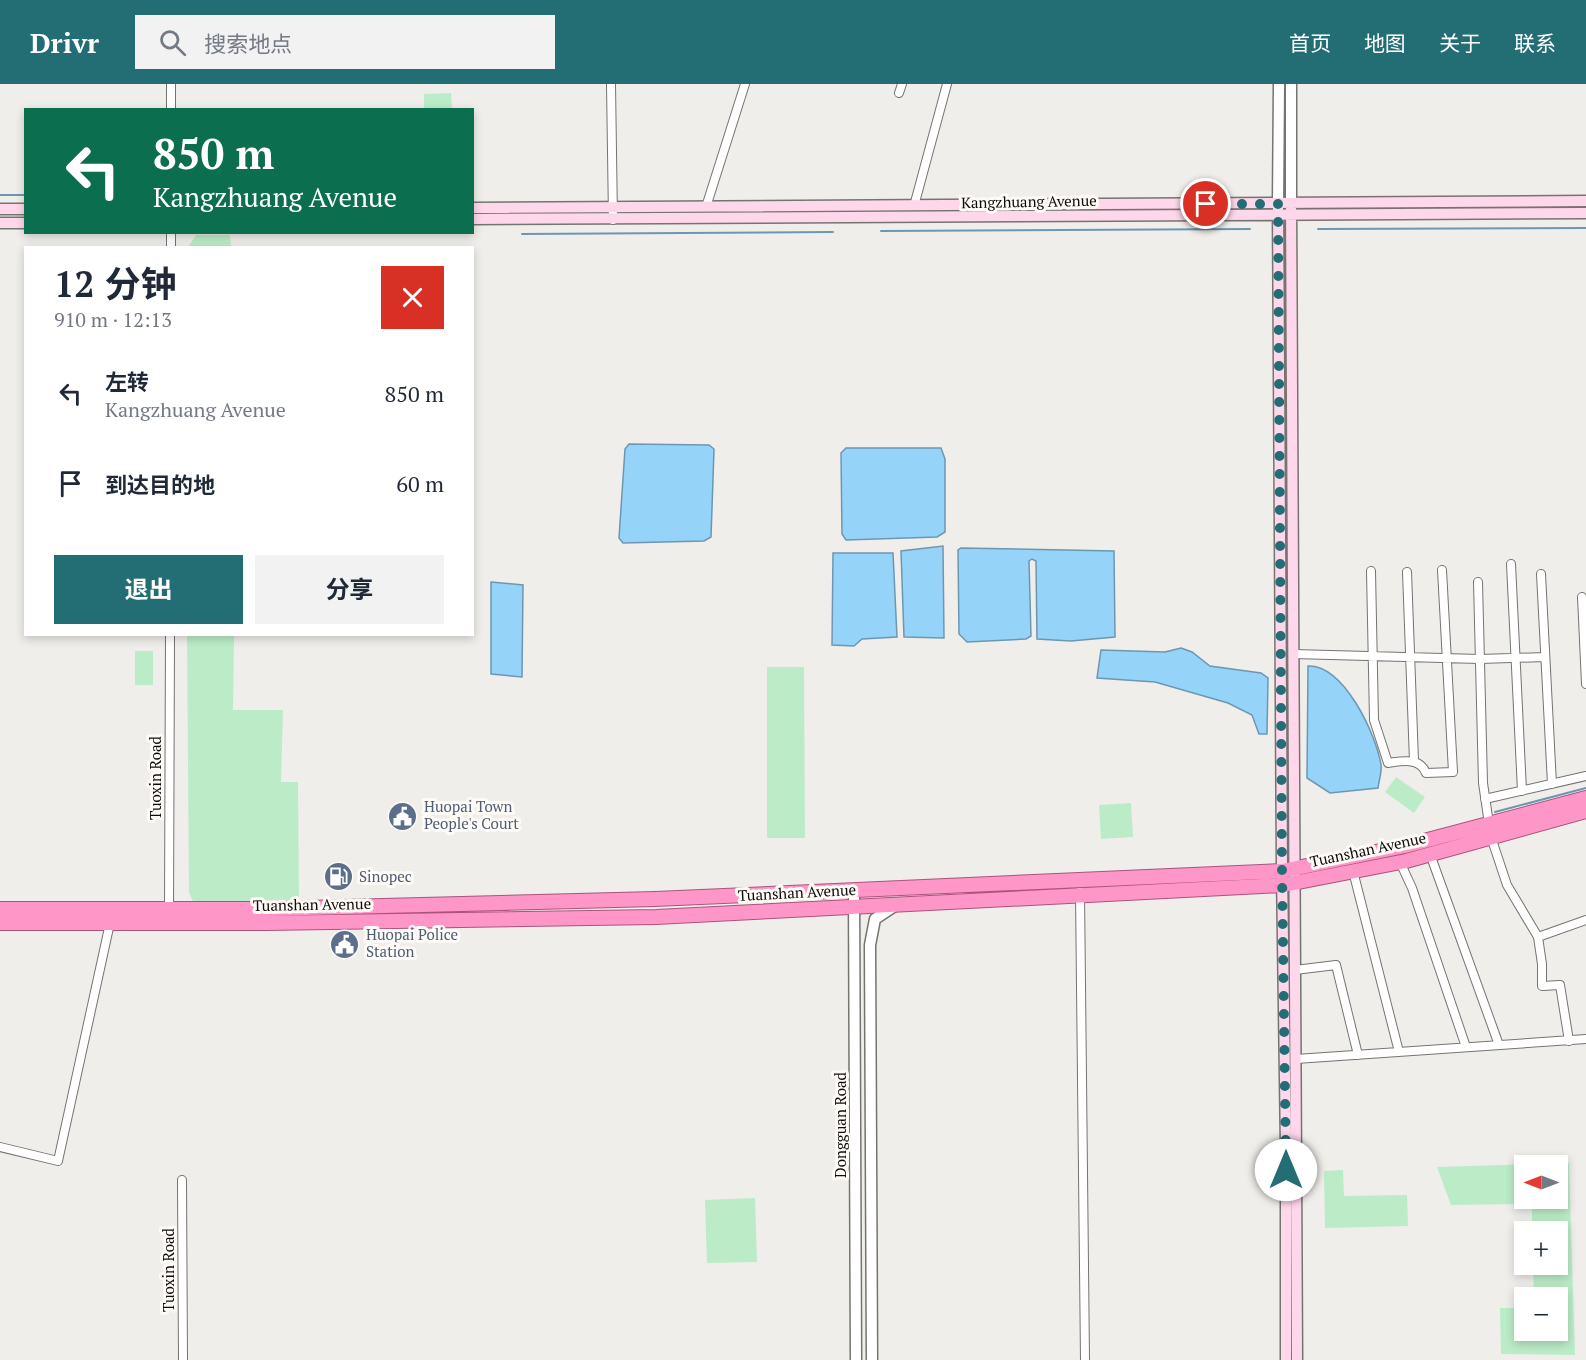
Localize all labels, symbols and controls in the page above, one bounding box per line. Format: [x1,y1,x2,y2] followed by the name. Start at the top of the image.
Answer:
[135,15,555,69] search box
[30,24,99,61] text: Drivr
[156,26,189,59] icon: search
[204,29,292,58] text: 搜索地点
[1289,29,1331,57] text: 首页
[1364,29,1406,57] text: 地图
[1439,29,1481,57] text: 关于
[1514,29,1556,57] text: 联系
[153,125,274,181] text: 850 m
[54,132,132,210] icon: left
[1180,178,1231,229] pin
[153,179,397,215] text: Kangzhuang Avenue
[1189,187,1222,220] icon: arrive
[961,190,1097,212] street label: Kangzhuang Avenue
[54,260,176,307] text: 12 分钟
[381,266,444,329] button: close
[54,306,172,333] text: 910 m · 12:13
[105,367,149,396] text: 左转
[54,377,87,410] icon: left
[384,379,444,408] text: 850 m
[105,396,286,423] text: Kangzhuang Avenue
[54,467,87,500] icon: arrive
[396,469,444,498] text: 60 m
[105,470,215,499] text: 到达目的地
[54,555,243,624] button: 退出
[255,555,444,624] button: 分享
[145,736,165,820] street label: Tuoxin Road
[424,796,519,833] place label: Huopai Town People's Court
[387,800,419,832] public building icon: Huopai Town People's Court
[1308,827,1428,871] street label: Tuanshan Avenue
[322,861,354,893] fuel station icon: Sinopec
[359,866,412,886] place label: Sinopec
[737,879,856,905] street label: Tuanshan Avenue
[253,893,371,915] street label: Tuanshan Avenue
[366,924,458,961] place label: Huopai Police Station
[329,928,361,960] public building icon: Huopai Police Station
[830,1072,850,1178] street label: Dongguan Road
[1254,1138,1318,1202] position arrow
[1514,1155,1568,1209] north arrow
[1514,1155,1568,1341] map controls
[1514,1221,1568,1275] button: +
[158,1228,178,1312] street label: Tuoxin Road
[1514,1287,1568,1341] button: −

